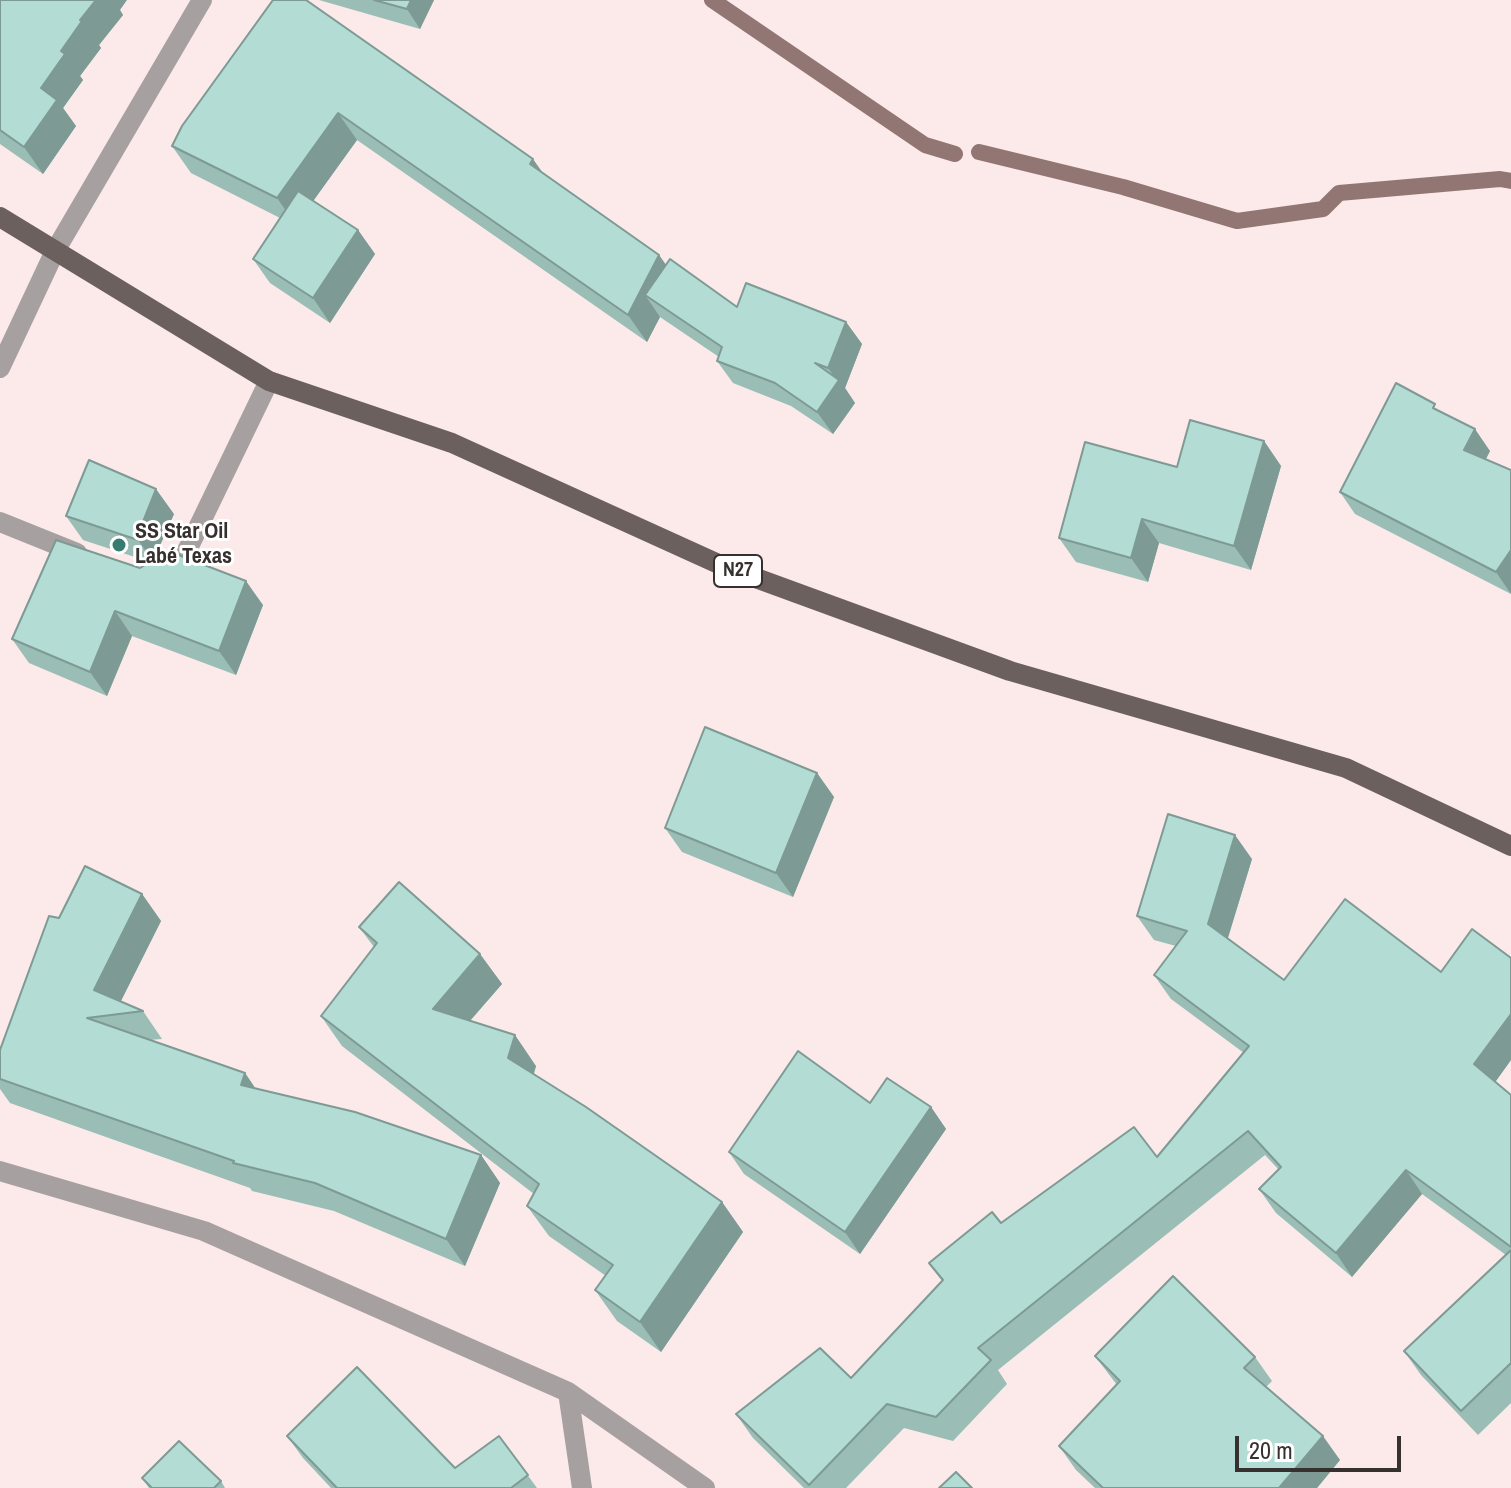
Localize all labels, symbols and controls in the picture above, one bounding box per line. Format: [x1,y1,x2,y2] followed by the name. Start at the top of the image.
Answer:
[135,519,232,570] place label: SS Star Oil Labé Texas
[110,536,128,554] marker: SS Star Oil Labé Texas
[714,555,762,587] road number: N27
[1239,1420,1405,1470] scale bar
[1249,1434,1293,1466] text: 20 m

